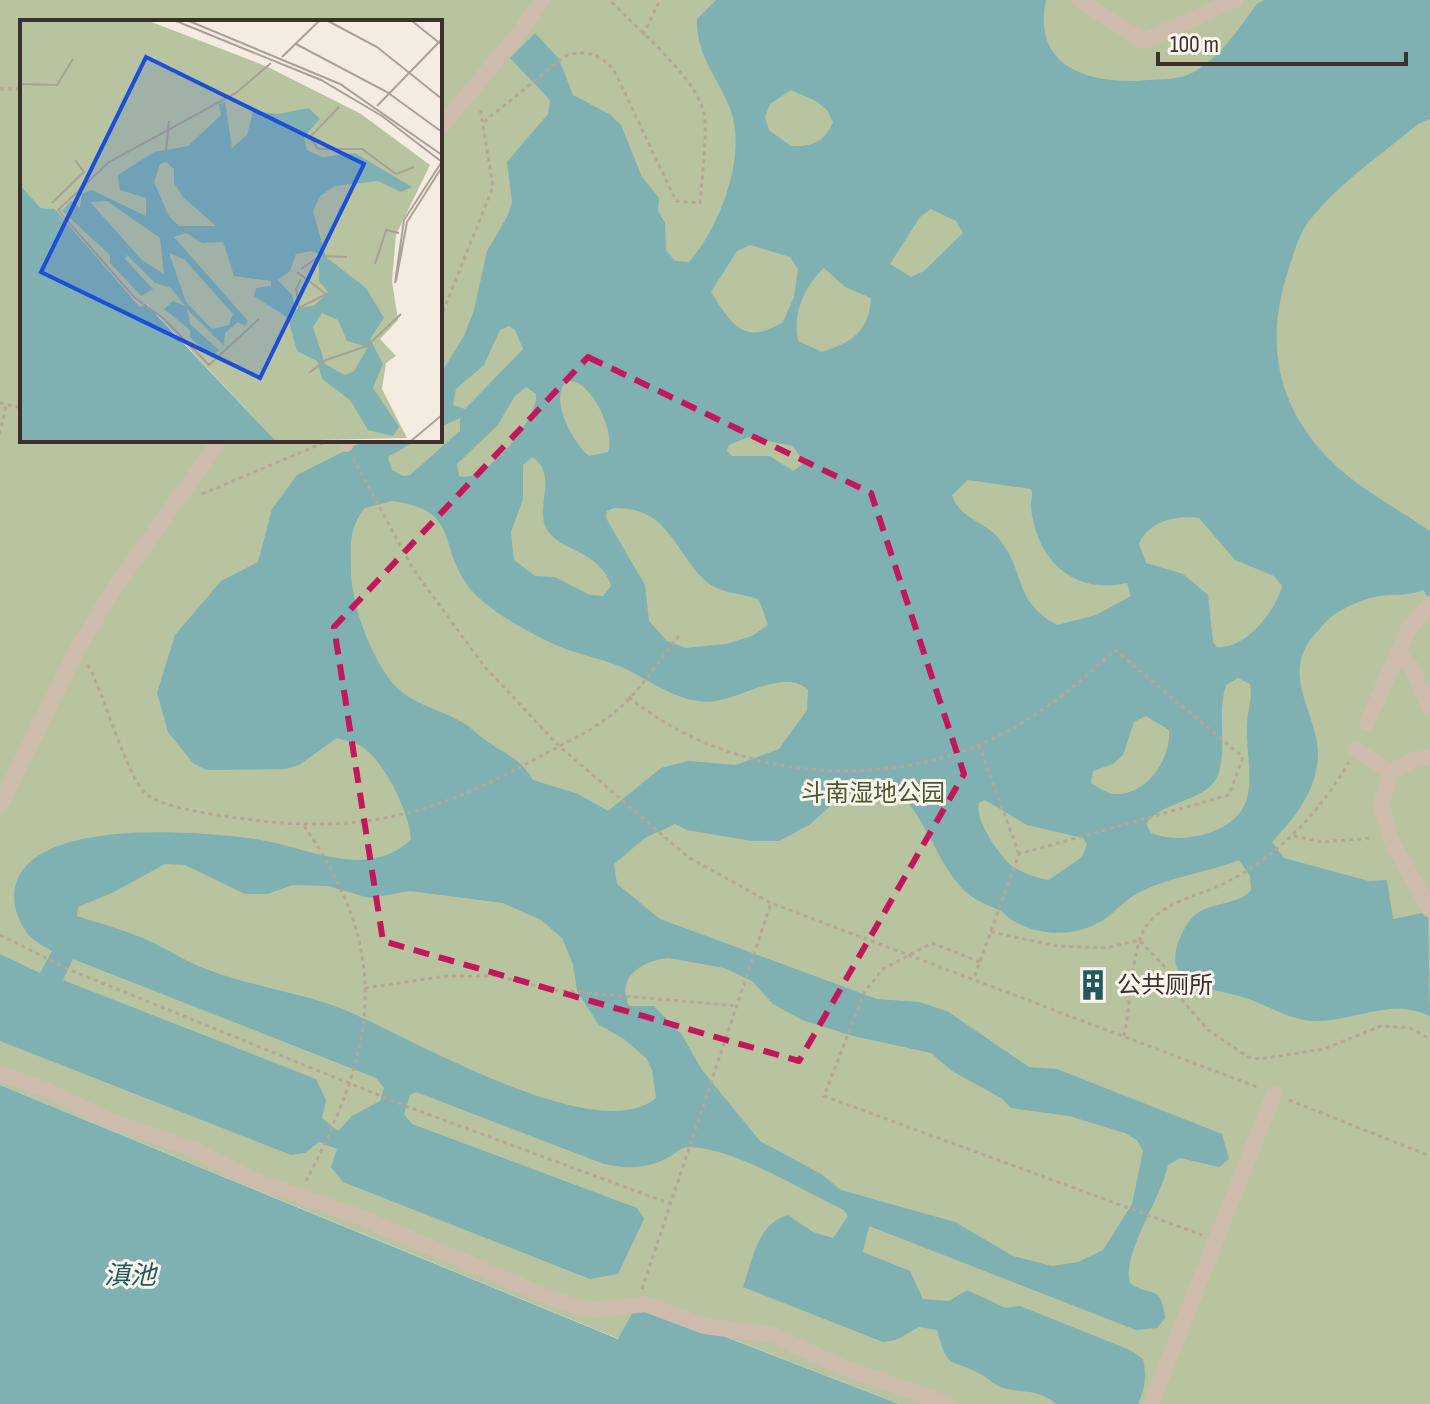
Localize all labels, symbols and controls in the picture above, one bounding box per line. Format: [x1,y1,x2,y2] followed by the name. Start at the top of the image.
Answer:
[1158,16,1406,66] scale bar
[20,20,442,442] inset map
[1170,30,1219,59] text: 100 m
[801,779,945,808] park label: 斗南湿地公园
[1076,968,1110,1002] building icon: 公共厕所
[1117,971,1213,1000] place label: 公共厕所
[104,1261,159,1292] water label: 滇池

